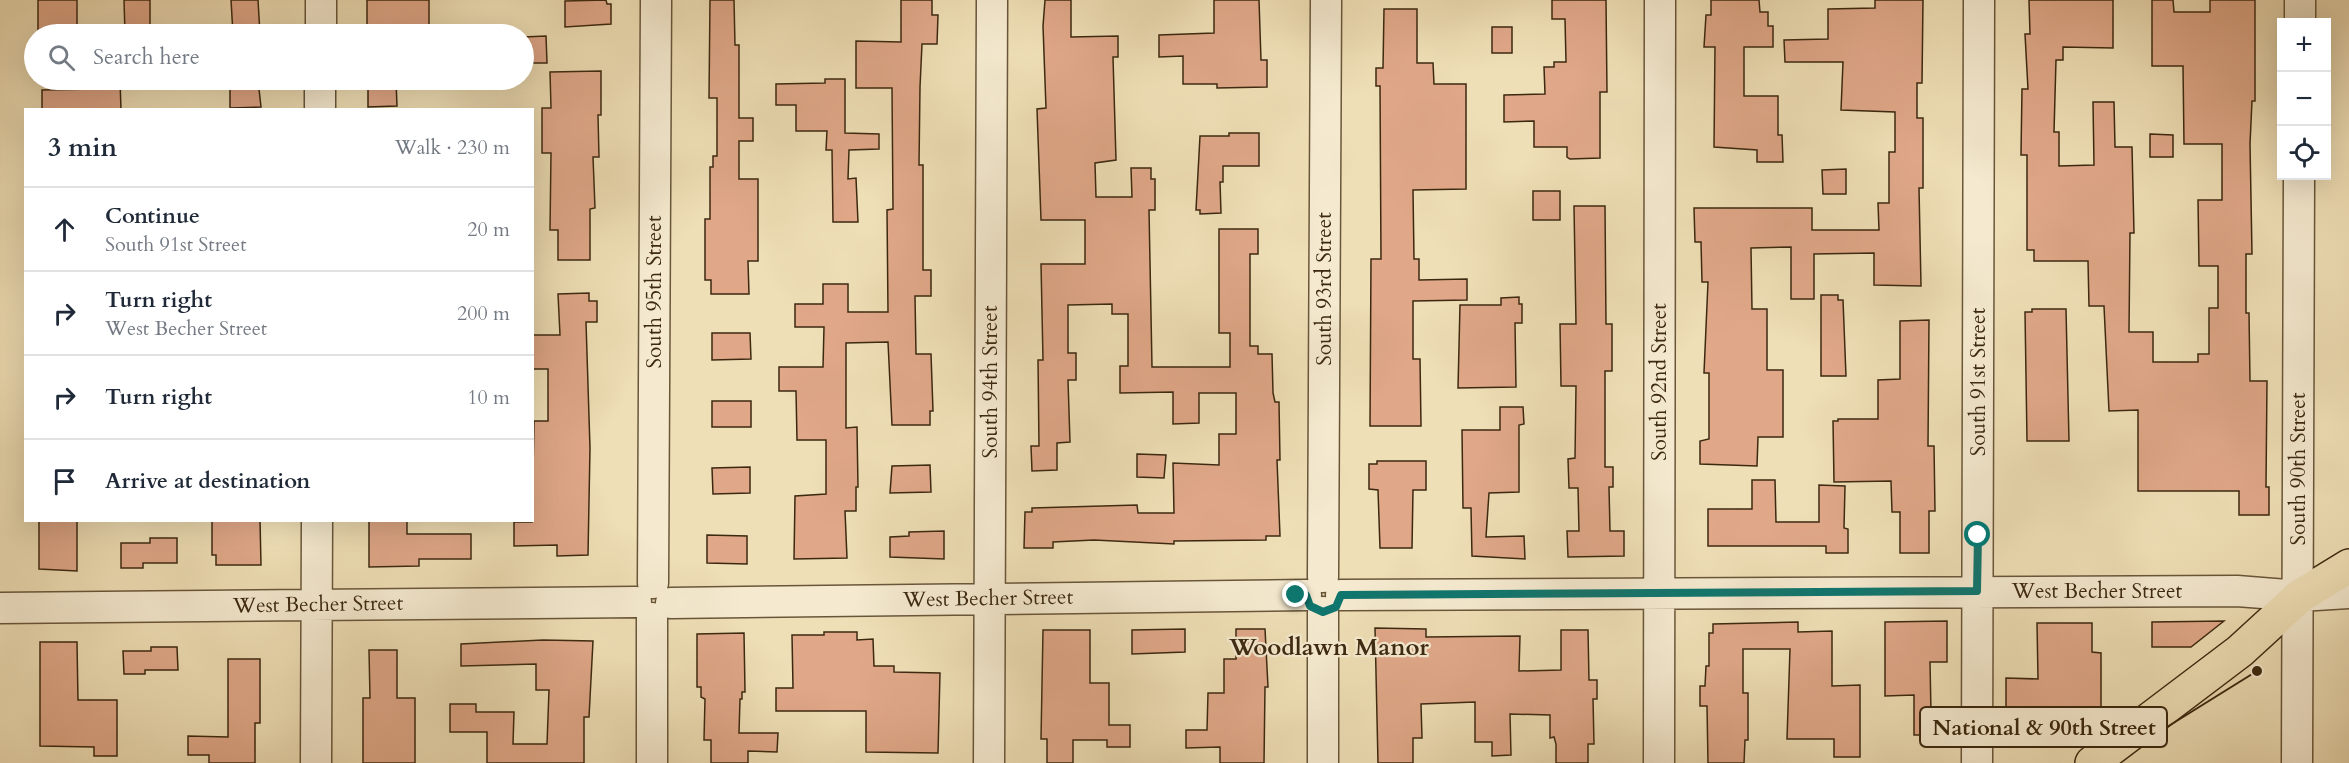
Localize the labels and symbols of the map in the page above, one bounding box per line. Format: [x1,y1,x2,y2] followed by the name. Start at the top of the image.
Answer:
[1310,212,1339,366] street label: South 93rd Street
[640,215,669,369] street label: South 95th Street
[1645,303,1674,461] street label: South 92nd Street
[976,305,1005,459] street label: South 94th Street
[1964,307,1993,456] street label: South 91st Street
[2284,392,2313,546] street label: South 90th Street
[1964,521,1990,547] route start
[2011,577,2183,606] street label: West Becher Street
[1282,581,1308,607] route end
[902,583,1074,615] street label: West Becher Street
[232,589,404,621] street label: West Becher Street
[1228,631,1429,664] district label: Woodlawn Manor
[1920,707,2167,747] callout: National & 90th Street
[1932,713,2156,743] text: National & 90th Street

